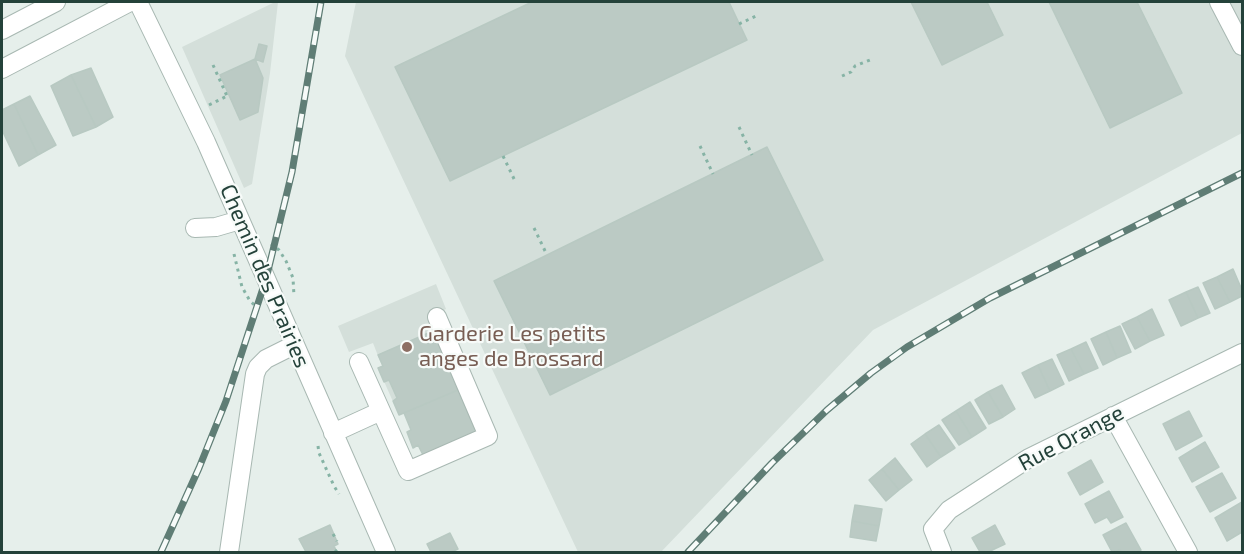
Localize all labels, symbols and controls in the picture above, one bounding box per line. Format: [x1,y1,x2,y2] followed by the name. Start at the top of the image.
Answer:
[214,180,316,372] street label: Chemin des Prairies
[419,321,606,372] place label: Garderie Les petits anges de Brossard
[400,340,414,354] marker: Garderie Les petits anges de Brossard
[1014,399,1128,477] street label: Rue Orange

